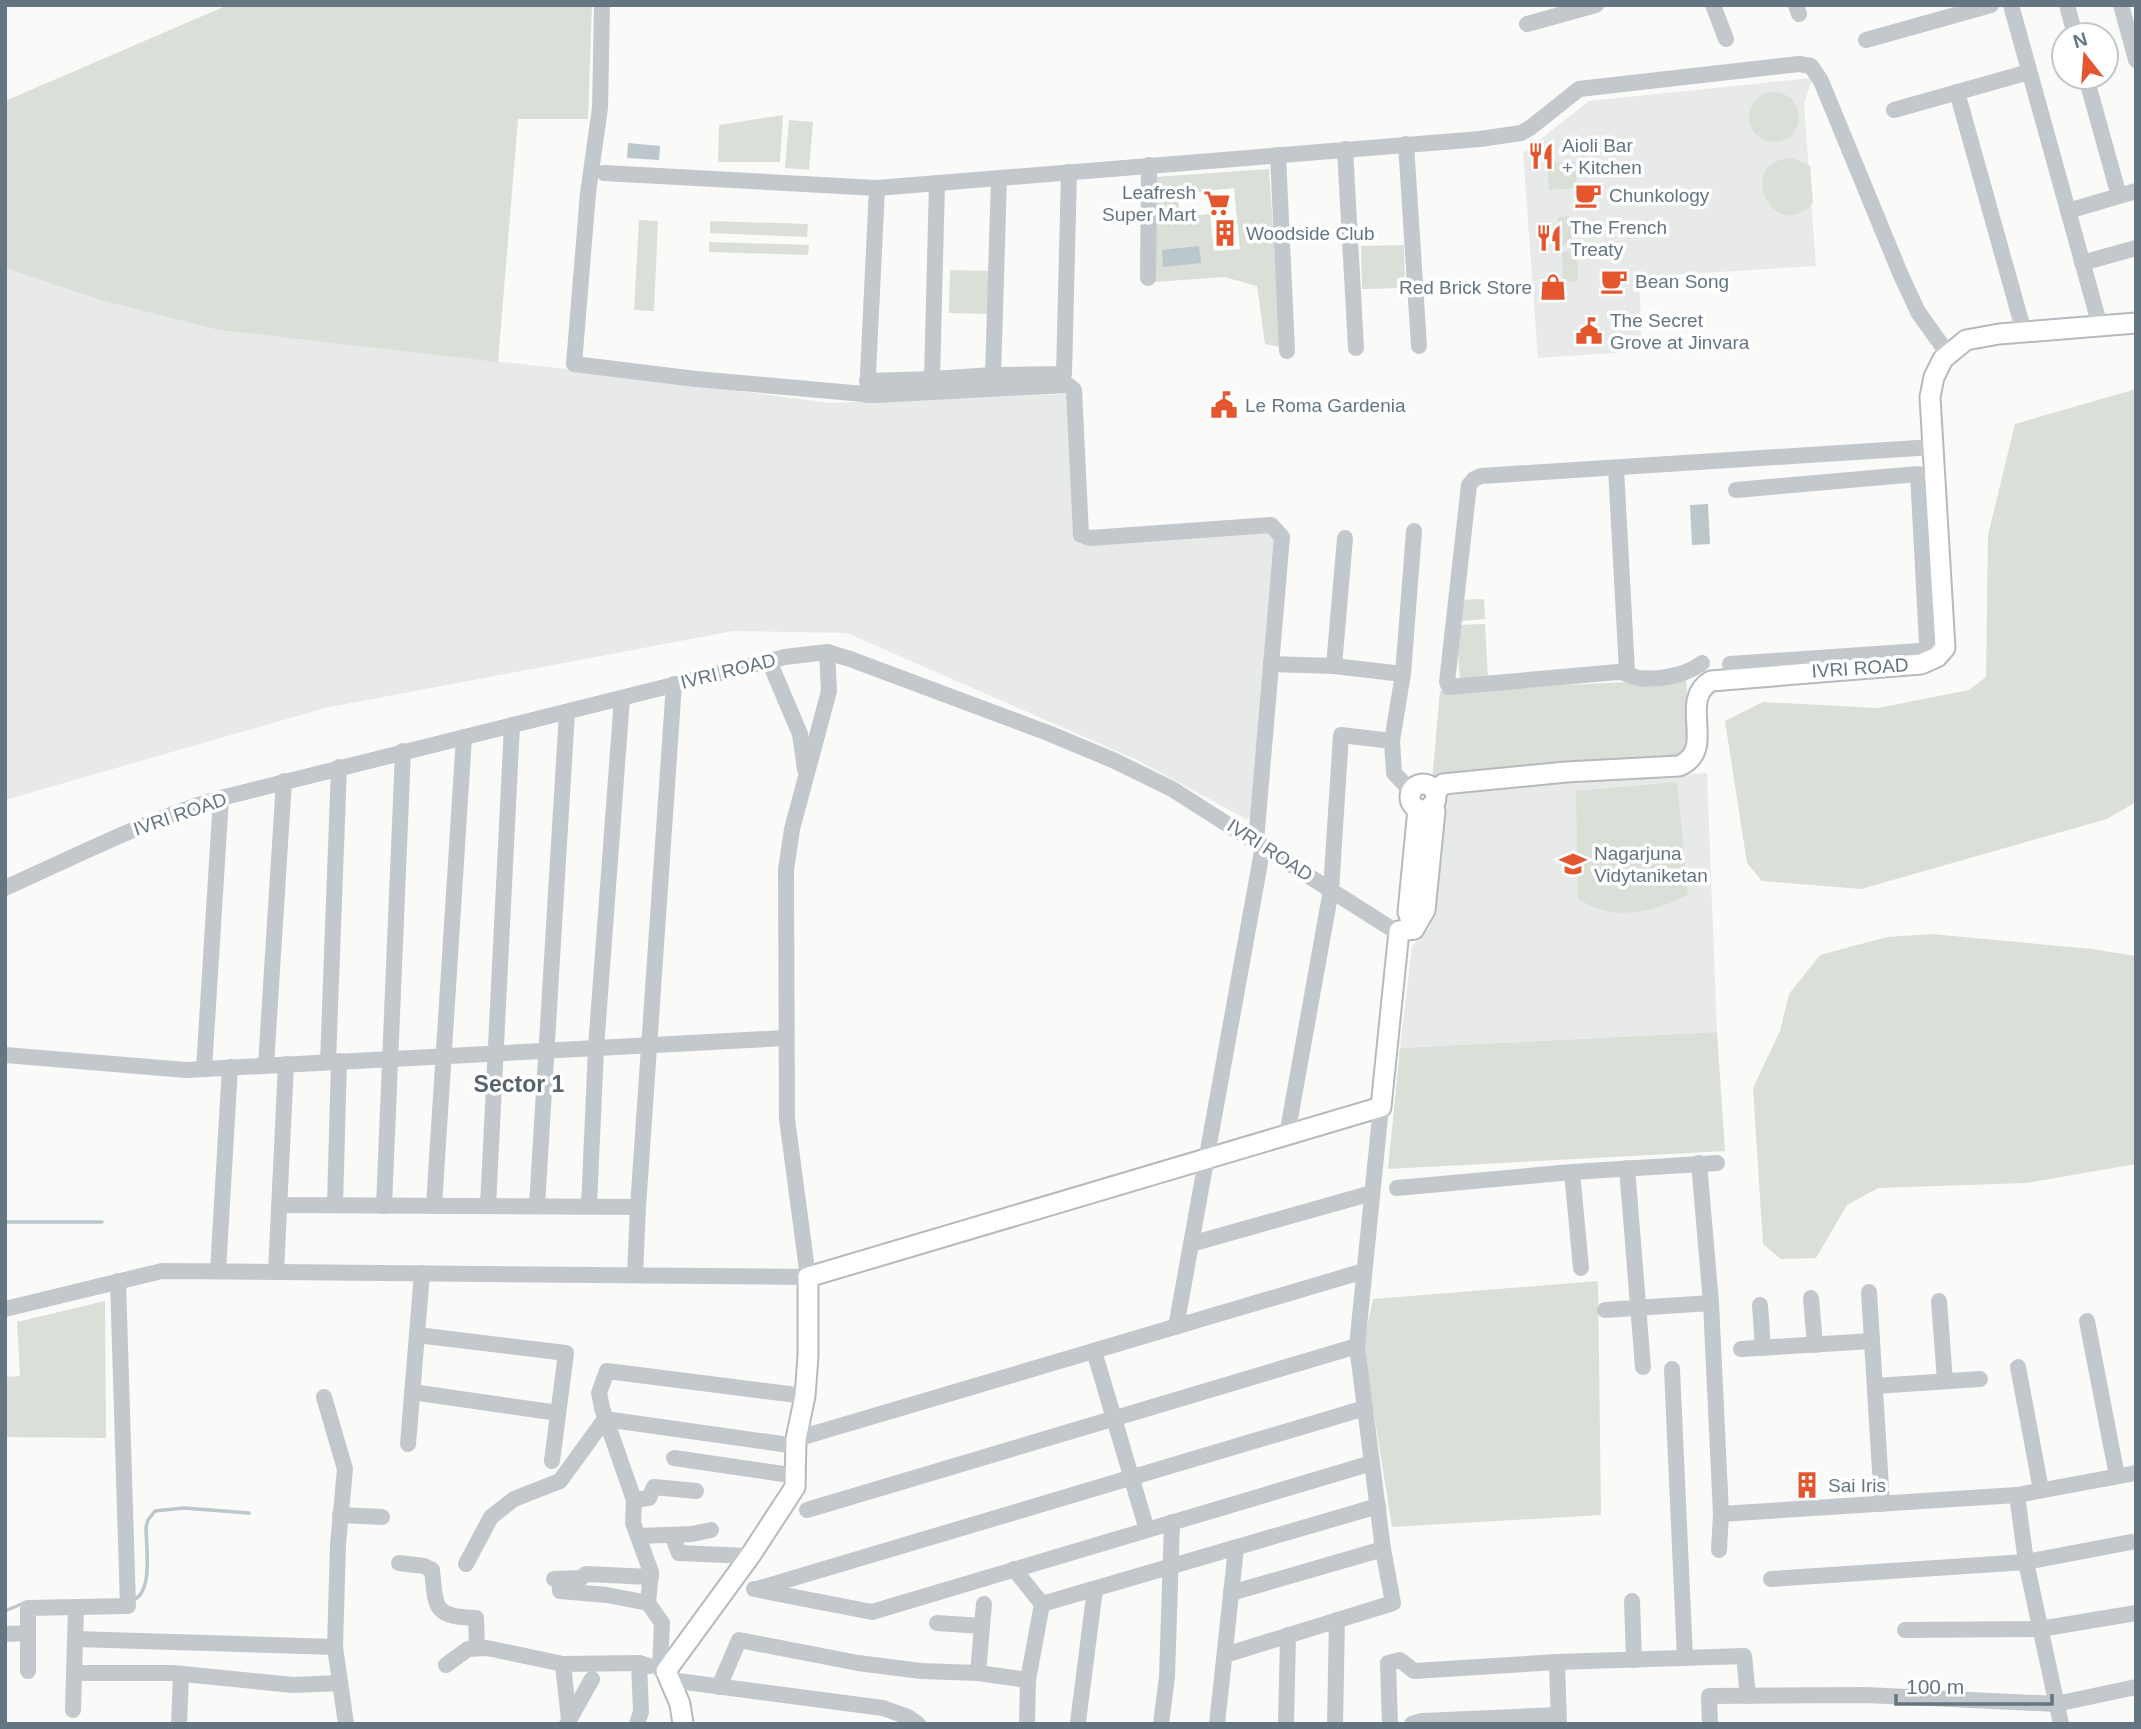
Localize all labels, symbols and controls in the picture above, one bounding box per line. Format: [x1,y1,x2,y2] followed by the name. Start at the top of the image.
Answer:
[2050,21,2120,91] north arrow
[2071,28,2090,52] text: N
[1562,135,1642,178] place label: Aioli Bar + Kitchen
[1526,141,1556,171] restaurant icon: Aioli Bar + Kitchen
[1573,180,1603,210] cafe icon: Chunkology
[1102,182,1197,225] place label: Leafresh Super Mart
[1609,185,1710,206] place label: Chunkology
[1202,188,1232,218] supermarket icon: Leafresh Super Mart
[1570,217,1667,260] place label: The French Treaty
[1210,218,1240,248] building icon: Woodside Club
[1246,223,1375,244] place label: Woodside Club
[1534,223,1564,253] restaurant icon: The French Treaty
[1599,266,1629,296] cafe icon: Bean Song
[1635,271,1729,292] place label: Bean Song
[1538,272,1568,302] shop icon: Red Brick Store
[1399,277,1532,298] place label: Red Brick Store
[1610,310,1750,353] place label: The Secret Grove at Jinvara
[1574,316,1604,346] public building icon: The Secret Grove at Jinvara
[1209,390,1239,420] public building icon: Le Roma Gardenia
[1245,395,1406,416] place label: Le Roma Gardenia
[678,649,778,693] street label: IVRI ROAD
[1811,654,1909,682] street label: IVRI ROAD
[131,788,229,840] street label: IVRI ROAD
[1224,815,1316,885] street label: IVRI ROAD
[1594,843,1708,886] place label: Nagarjuna Vidytaniketan
[1558,849,1588,879] school or university icon: Nagarjuna Vidytaniketan
[474,1071,565,1097] district label: Sector 1
[1792,1470,1822,1500] building icon: Sai Iris
[1828,1475,1886,1496] place label: Sai Iris
[1896,1662,2052,1706] scale bar
[1906,1675,1964,1698] text: 100 m

